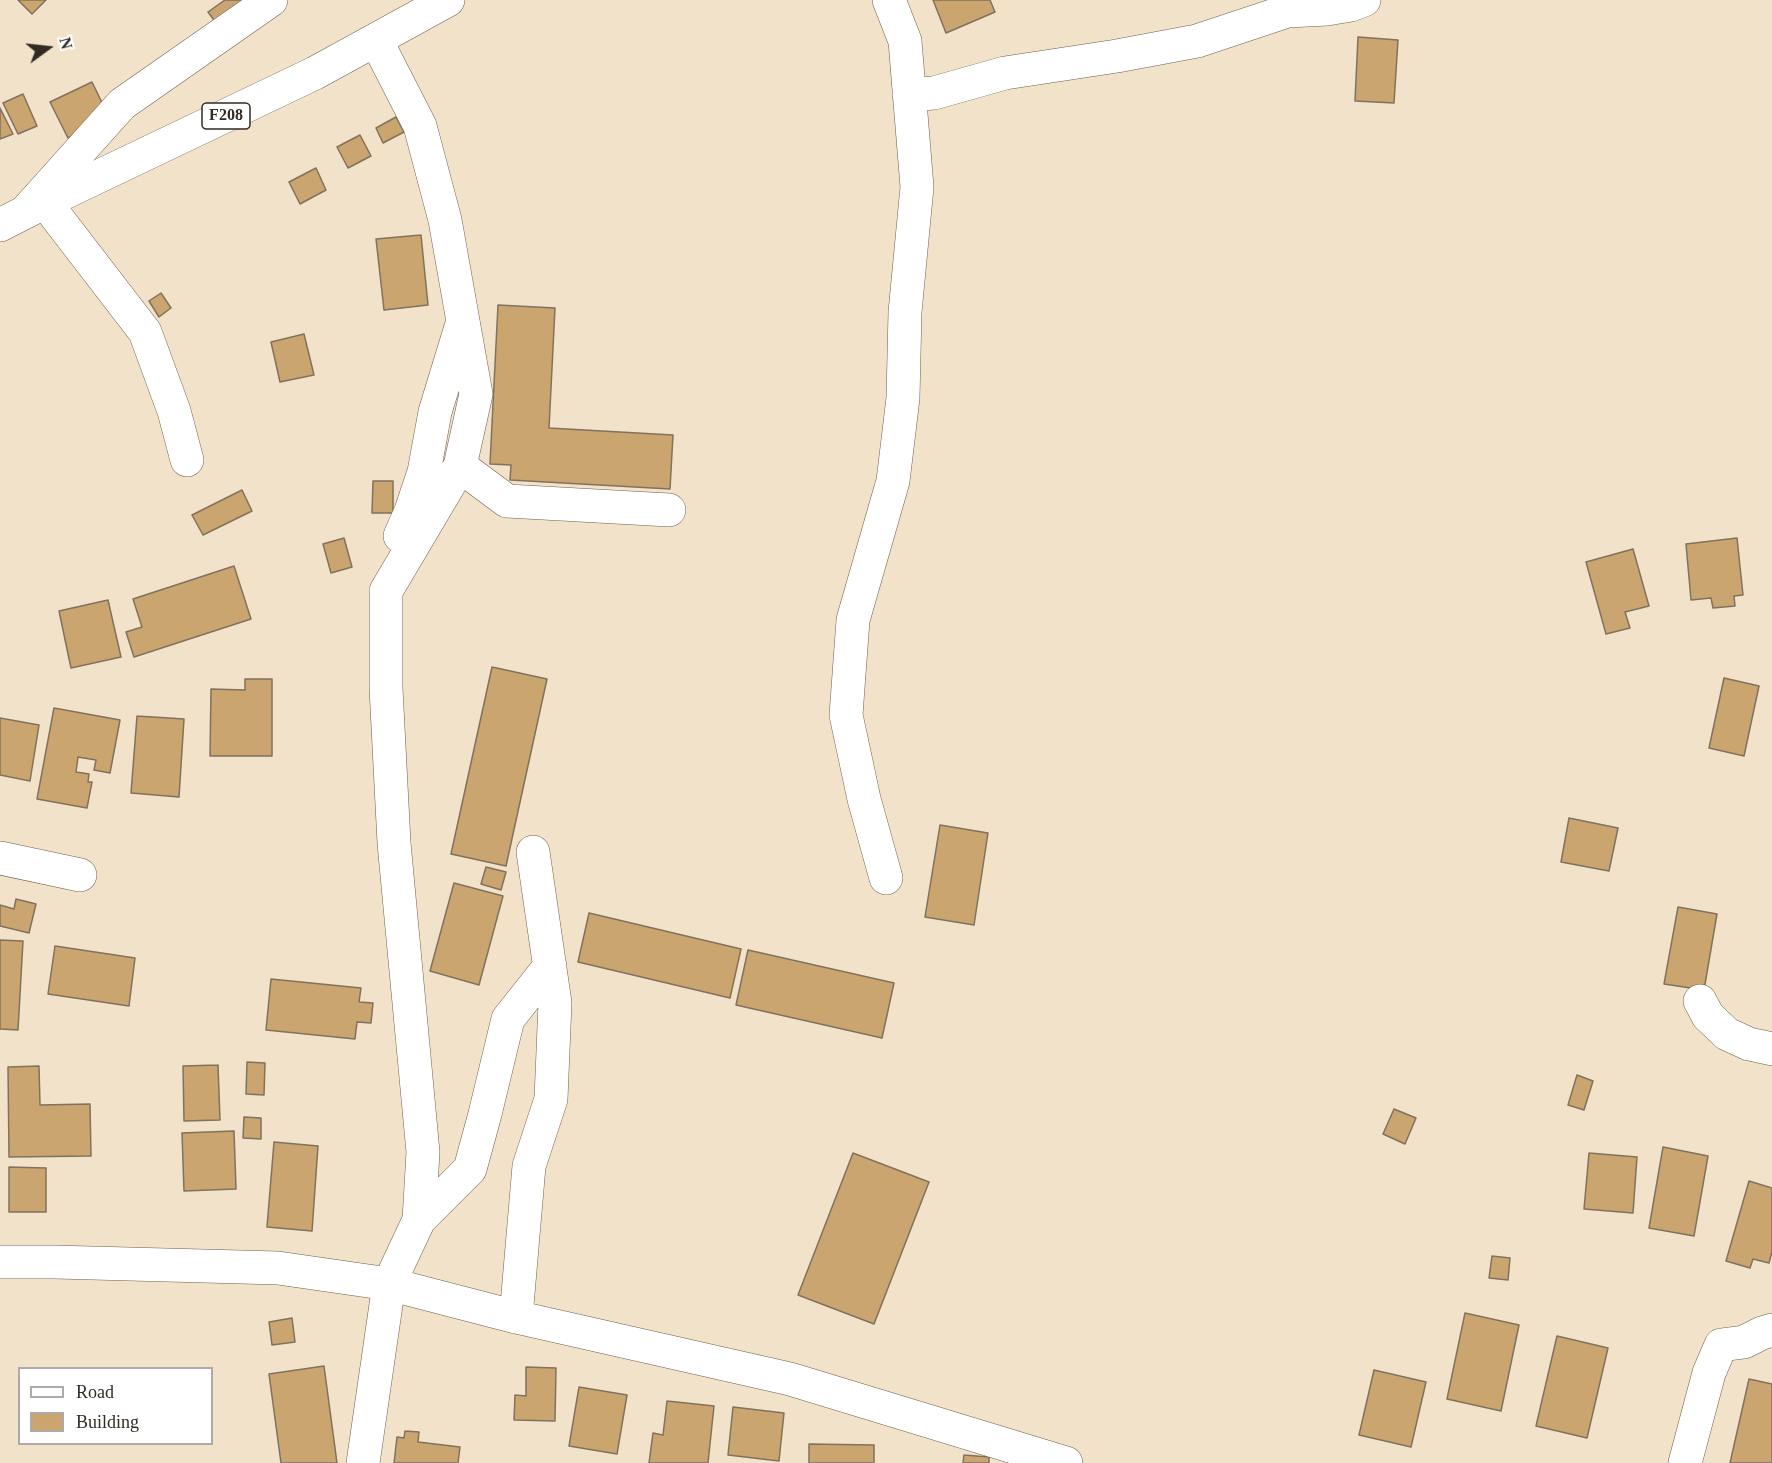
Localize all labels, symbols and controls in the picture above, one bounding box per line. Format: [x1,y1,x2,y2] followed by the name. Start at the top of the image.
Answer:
[18,18,78,78] north arrow
[56,35,76,51] text: N
[202,103,250,129] road number: F208
[18,1367,213,1445] legend
[76,1382,114,1402] text: Road
[76,1412,139,1432] text: Building

